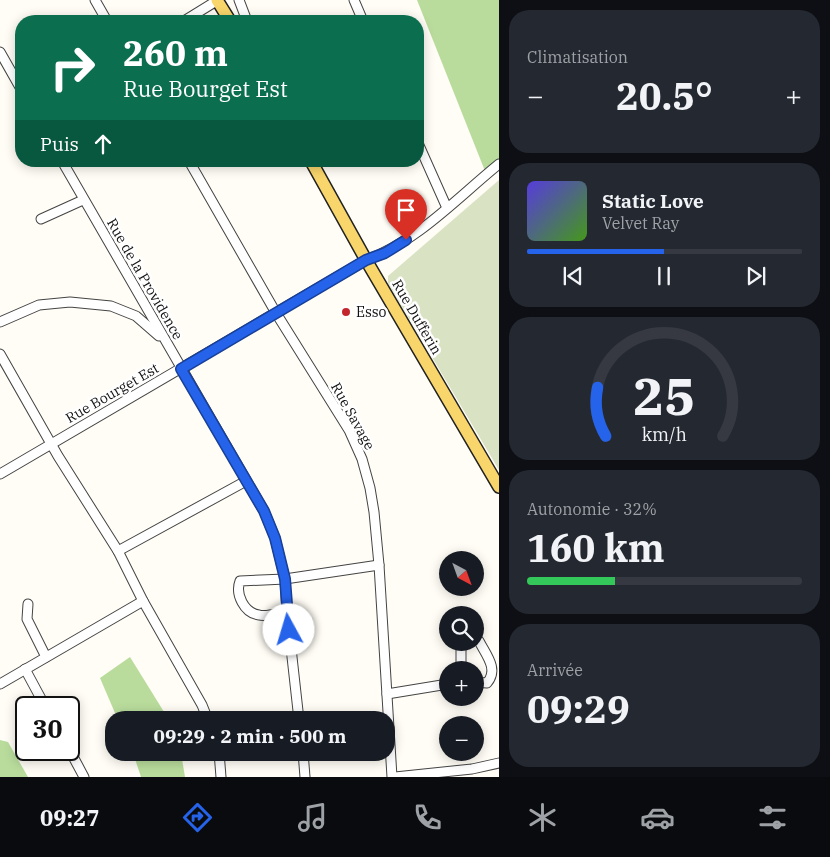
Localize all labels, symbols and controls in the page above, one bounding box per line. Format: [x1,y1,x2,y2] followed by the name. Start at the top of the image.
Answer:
[123,30,228,76] text: 260 m
[40,35,105,100] icon: right
[527,47,628,67] text: Climatisation
[616,71,713,120] text: 20.5°
[123,74,288,103] text: Rue Bourget Est
[527,77,544,114] text: −
[785,77,802,114] text: +
[89,130,117,158] icon: ahead
[40,132,79,156] text: Puis
[385,189,427,240] pin
[602,189,704,213] text: Static Love
[392,196,420,224] icon: arrive
[602,213,679,233] text: Velvet Ray
[103,215,187,343] street label: Rue de la Providence
[559,262,587,290] icon: previous
[650,262,678,290] icon: pause
[742,262,770,290] icon: next
[388,276,446,358] street label: Rue Dufferin
[356,303,387,321] place label: Esso
[340,306,352,318] marker: Esso
[62,359,162,427] street label: Rue Bourget Est
[633,362,696,429] text: 25
[327,379,379,453] street label: Rue Savage
[642,423,687,446] text: km/h
[527,499,657,519] text: Autonomie · 32%
[527,523,665,572] text: 160 km
[439,551,484,596] north arrow
[439,551,484,761] map controls
[262,603,314,655] position arrow
[439,606,484,651] button: search
[527,660,583,680] text: Arrivée
[439,661,484,706] button: +
[527,684,630,733] text: 09:29
[15,696,80,761] speed limit sign: 30
[439,716,484,761] button: −
[154,724,346,748] text: 09:29 · 2 min · 500 m
[180,800,215,835] icon: directions
[295,800,330,835] icon: music
[410,800,445,835] icon: phone
[525,800,560,835] icon: climate
[640,800,675,835] icon: car
[755,800,790,835] icon: filters
[40,803,100,832] text: 09:27

